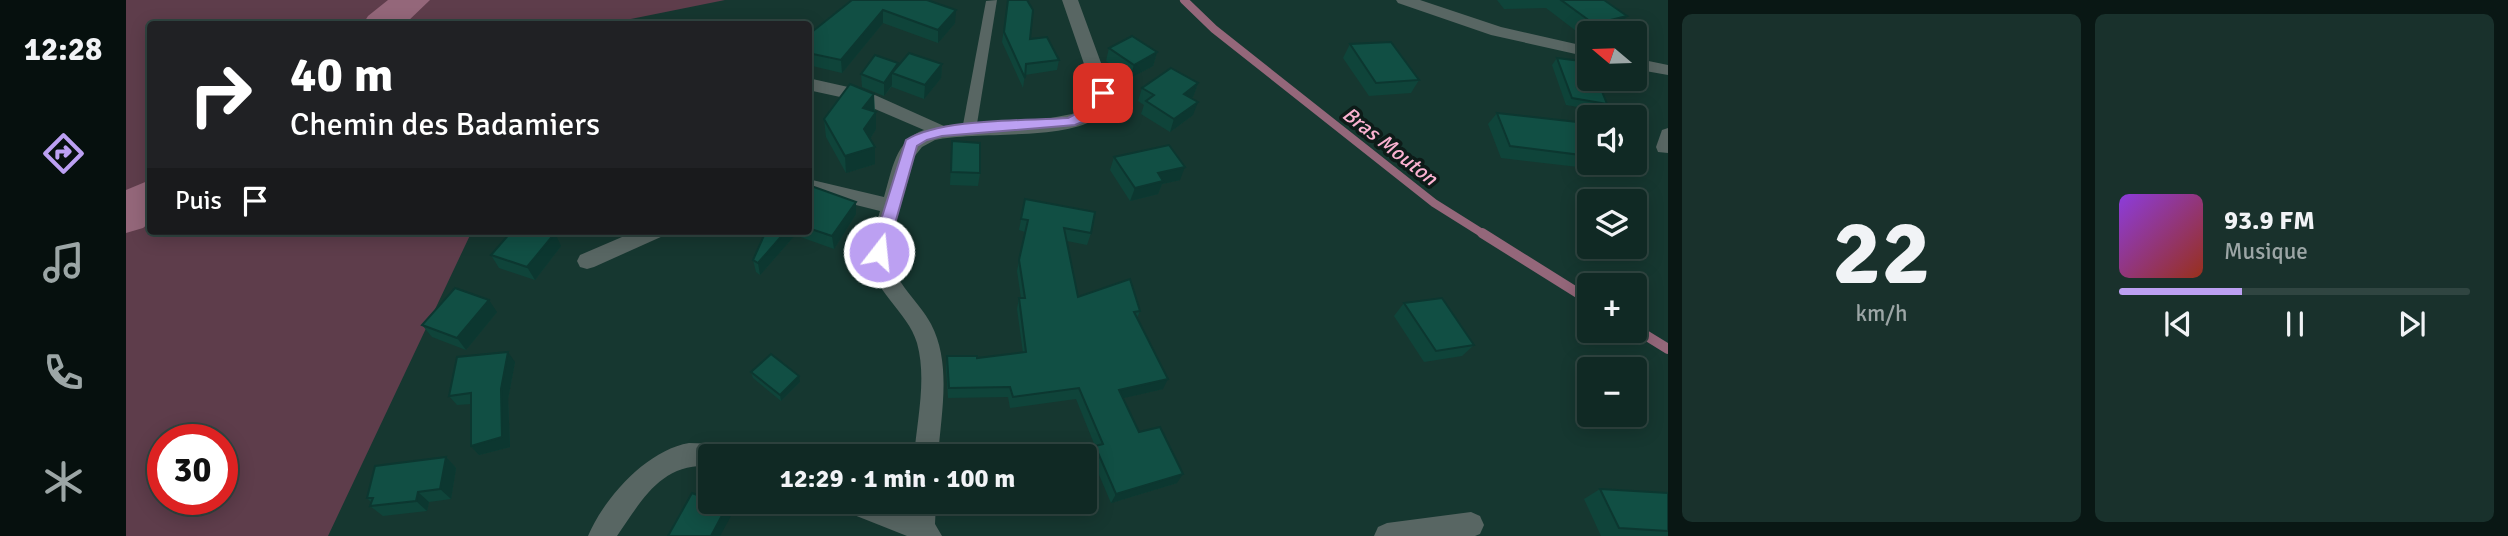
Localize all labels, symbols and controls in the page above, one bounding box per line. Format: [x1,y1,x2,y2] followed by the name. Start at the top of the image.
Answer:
[1577,21,1647,91] north arrow
[1577,21,1647,427] map controls
[24,30,102,69] text: 12:28
[290,45,393,105] text: 40 m
[175,49,266,140] icon: right
[1073,63,1133,123] pin
[1084,74,1122,112] icon: arrive
[1337,101,1443,191] water label: Bras Mouton
[290,105,600,144] text: Chemin des Badamiers
[1577,105,1647,175] button: sound
[39,129,88,178] icon: directions
[236,182,274,220] icon: arrive
[175,185,222,217] text: Puis
[1577,189,1647,259] button: layers
[1832,197,1931,310] text: 22
[2224,205,2315,237] text: 93.9 FM
[842,215,916,289] position arrow
[2224,237,2308,266] text: Musique
[39,238,88,287] icon: music
[1577,273,1647,343] button: +
[1855,299,1908,328] text: km/h
[2159,305,2197,343] icon: previous
[2276,305,2314,343] icon: pause
[2393,305,2431,343] icon: next
[39,348,88,397] icon: phone
[1577,357,1647,427] button: −
[147,424,238,515] speed limit sign: 30
[39,457,88,506] icon: climate
[780,463,1015,495] text: 12:29 · 1 min · 100 m

